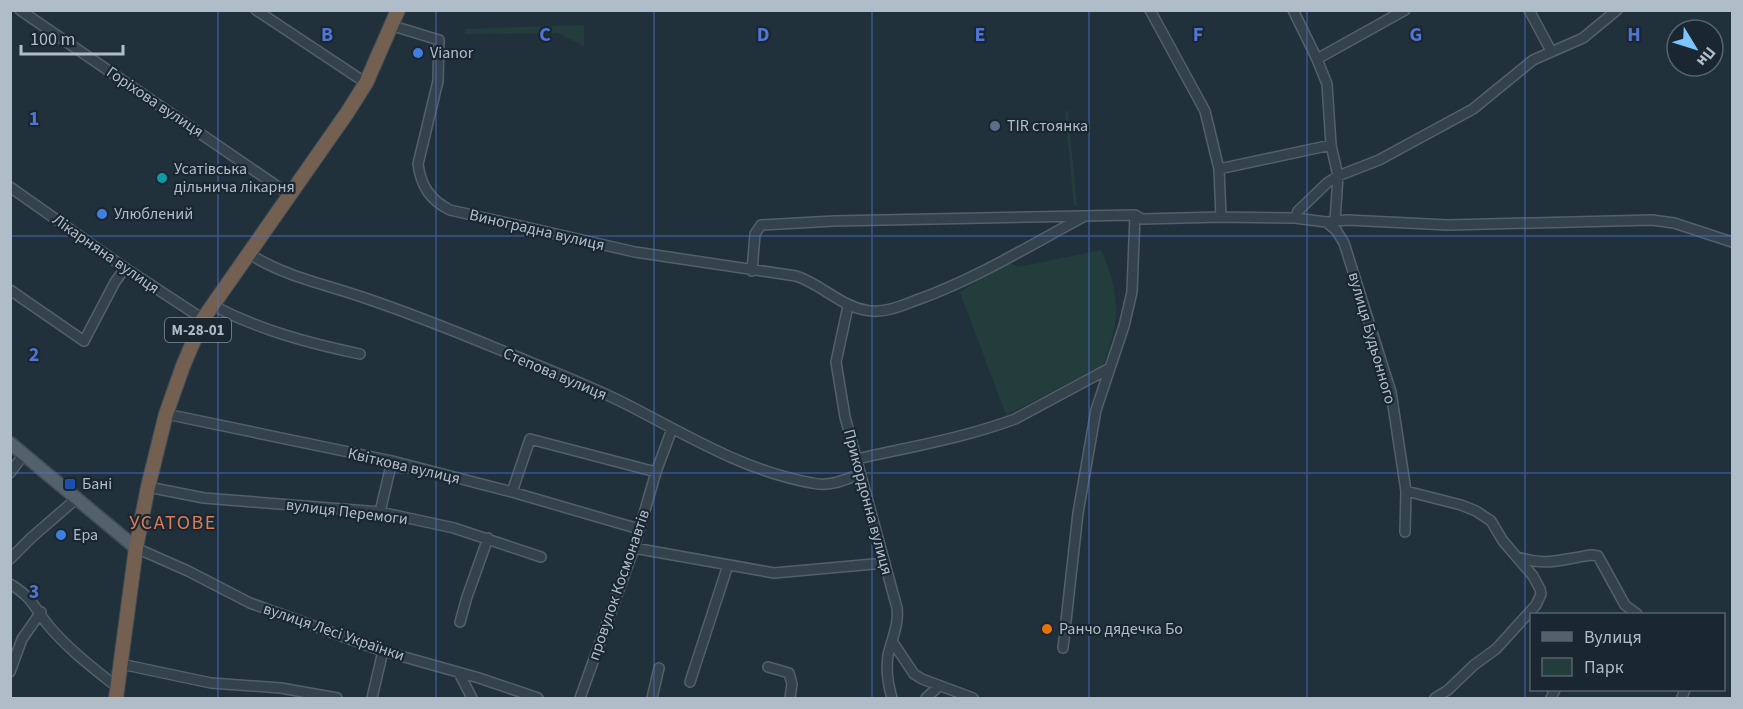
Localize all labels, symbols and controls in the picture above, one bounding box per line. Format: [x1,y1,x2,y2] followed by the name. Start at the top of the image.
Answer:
[21,18,123,56] scale bar
[1665,18,1725,78] north arrow
[321,21,333,49] text: B
[539,21,551,49] text: C
[757,21,769,49] text: D
[975,21,985,49] text: E
[1193,21,1203,49] text: F
[1410,21,1422,49] text: G
[1627,21,1641,49] text: H
[30,27,75,52] text: 100 m
[430,42,474,64] place label: Vianor
[1691,42,1721,71] text: Пн
[411,46,425,60] marker: Vianor
[102,61,208,143] street label: Горіхова вулиця
[29,105,39,133] text: 1
[1007,115,1088,137] place label: TIR стоянка
[988,119,1002,133] marker: TIR стоянка
[174,158,295,198] place label: Усатівська дільнича лікарня
[155,171,169,185] marker: Усатівська дільнича лікарня
[114,203,193,225] place label: Улюблений
[467,204,607,256] street label: Виноградна вулиця
[95,207,109,221] marker: Улюблений
[48,209,164,299] street label: Лікарняна вулиця
[1343,270,1401,406] street label: вулиця Будьонного
[165,318,231,342] road number: М-28-01
[29,341,39,369] text: 2
[500,342,610,406] street label: Степова вулиця
[838,427,898,577] street label: Прикордонна вулиця
[346,442,462,490] street label: Квіткова вулиця
[82,473,112,495] place label: Бані
[63,477,77,491] marker: Бані
[285,494,409,530] street label: вулиця Перемоги
[583,507,655,663] street label: провулок Космонавтів
[129,509,217,537] district label: УСАТОВЕ
[73,524,98,546] place label: Ера
[54,528,68,542] marker: Ера
[29,578,39,606] text: 3
[260,597,408,667] street label: вулиця Лесі Українки
[1530,613,1725,691] legend
[1059,618,1183,640] place label: Ранчо дядечка Бо
[1040,622,1054,636] marker: Ранчо дядечка Бо
[1584,625,1642,650] text: Вулиця
[1584,655,1624,680] text: Парк

